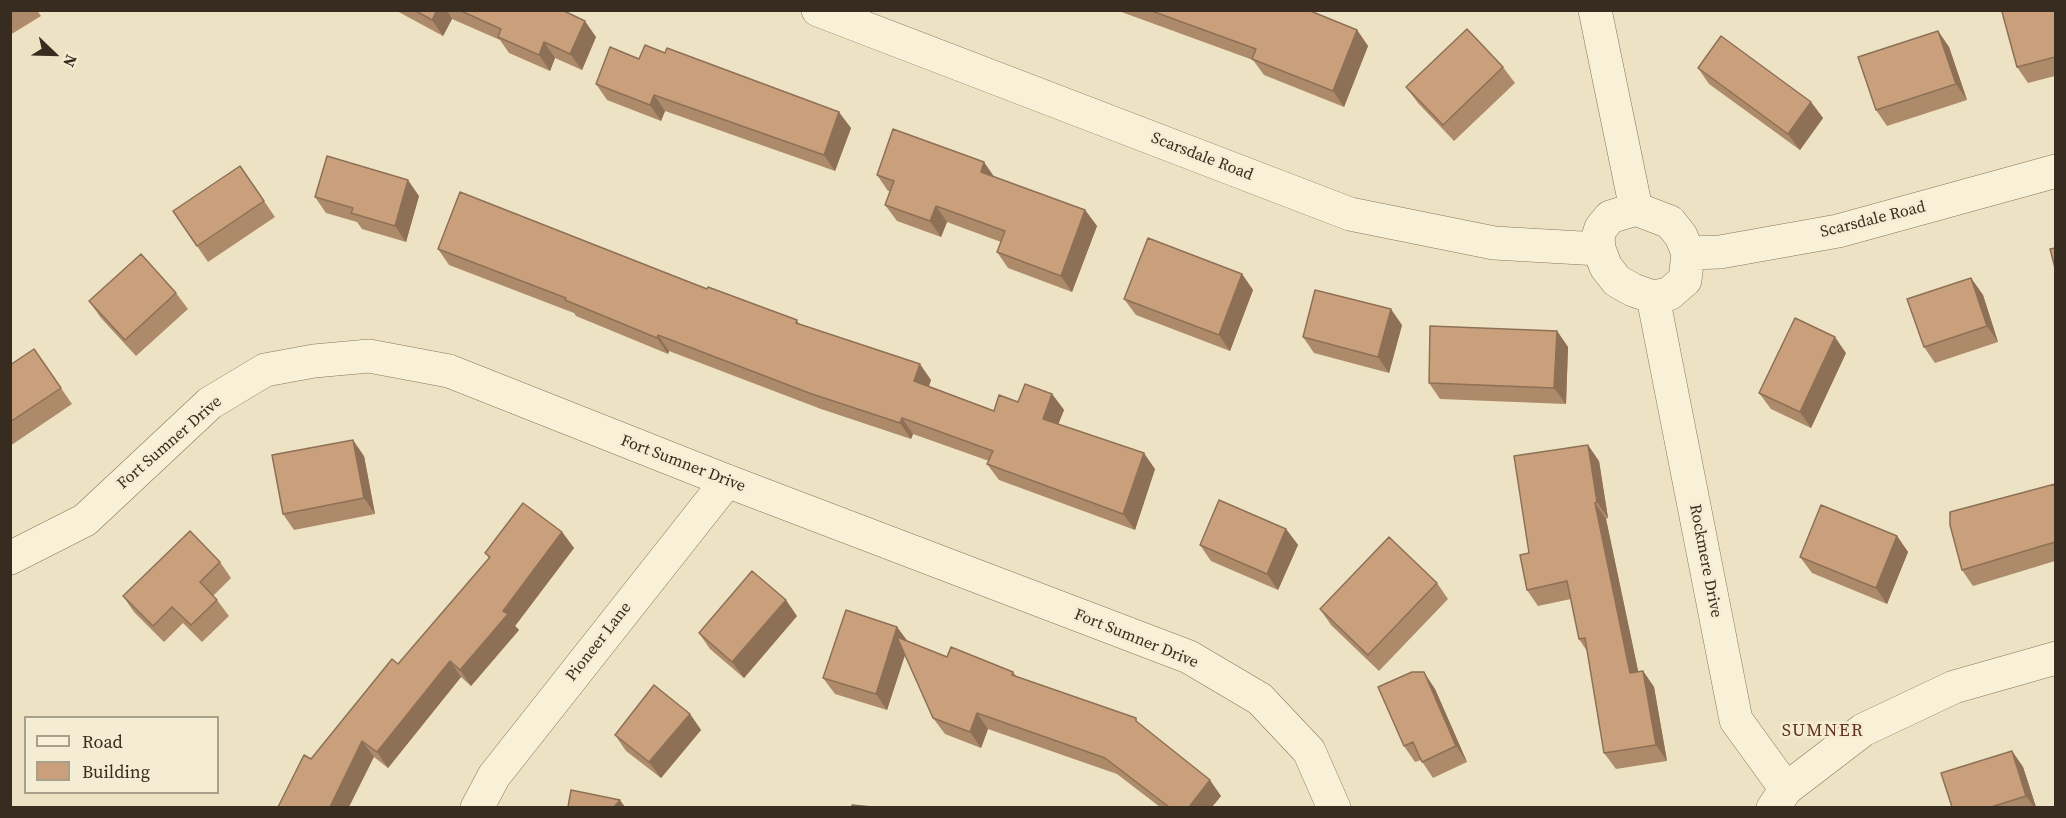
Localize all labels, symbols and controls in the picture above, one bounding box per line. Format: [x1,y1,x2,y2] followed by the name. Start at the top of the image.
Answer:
[24,24,84,84] north arrow
[58,51,83,71] text: N
[1148,129,1256,185] street label: Scarsdale Road
[1818,198,1928,242] street label: Scarsdale Road
[114,392,226,494] street label: Fort Sumner Drive
[618,431,748,497] street label: Fort Sumner Drive
[1685,503,1725,619] street label: Rockmere Drive
[562,599,636,685] street label: Pioneer Lane
[1071,605,1201,673] street label: Fort Sumner Drive
[24,716,219,794] legend
[1782,720,1864,742] district label: SUMNER
[82,729,123,754] text: Road
[82,759,150,784] text: Building

